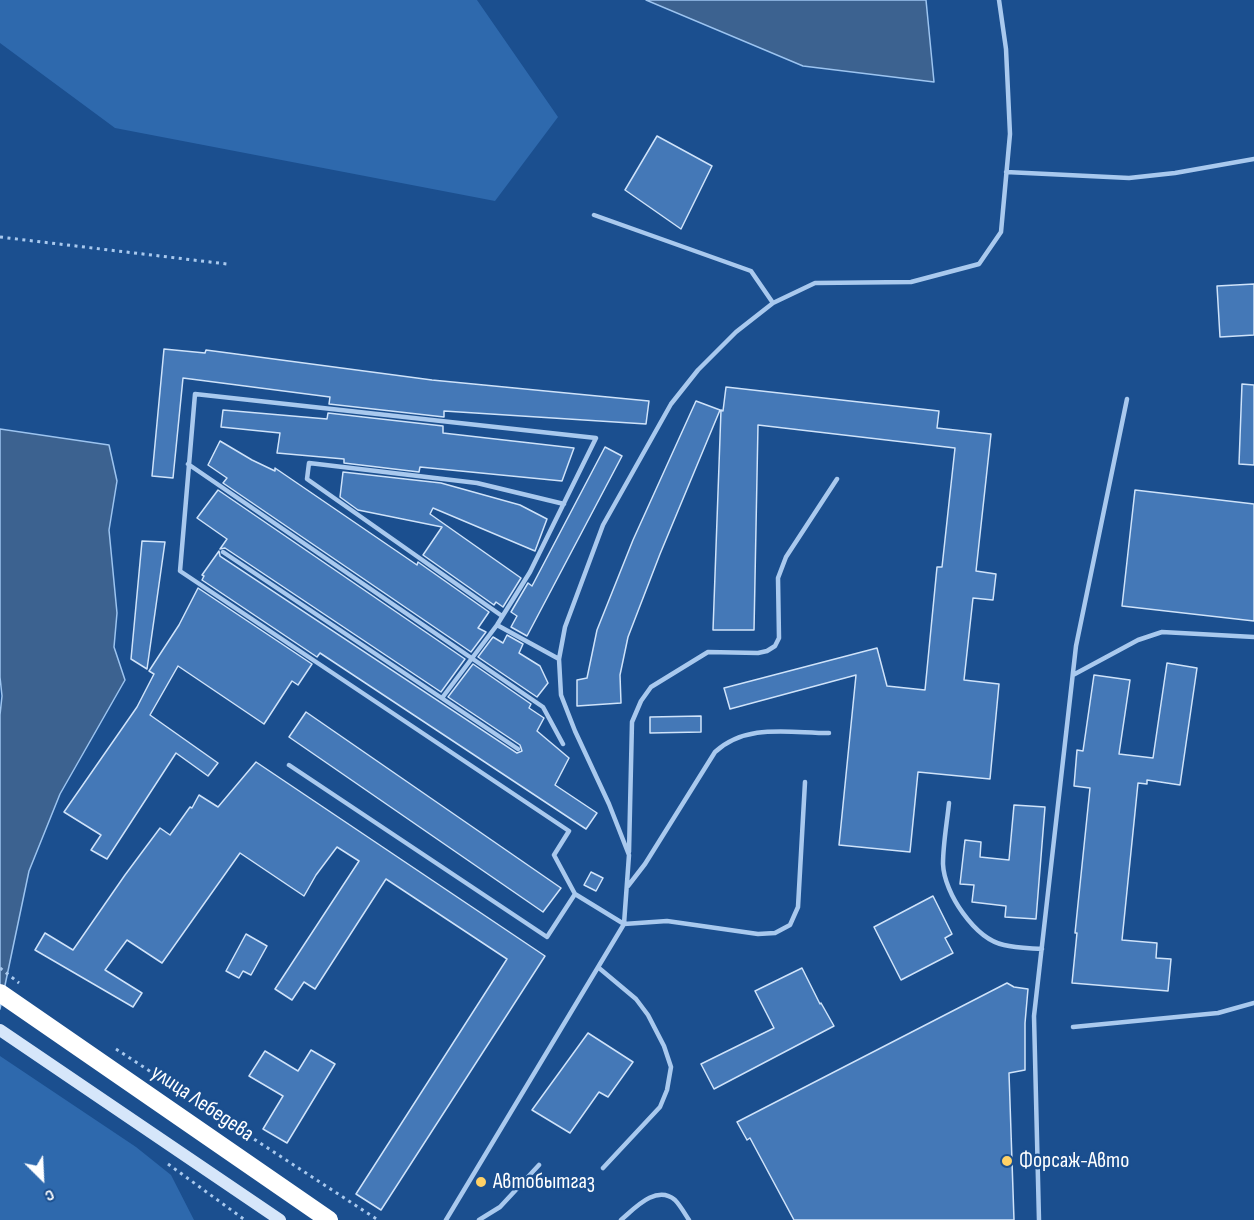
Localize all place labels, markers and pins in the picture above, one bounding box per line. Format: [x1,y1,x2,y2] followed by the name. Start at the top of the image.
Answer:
[1019,1148,1129,1174] place label: Форсаж-Авто
[1000,1154,1014,1168] marker: Форсаж-Авто
[493,1169,595,1195] place label: Автобытгаз
[474,1175,488,1189] marker: Автобытгаз

